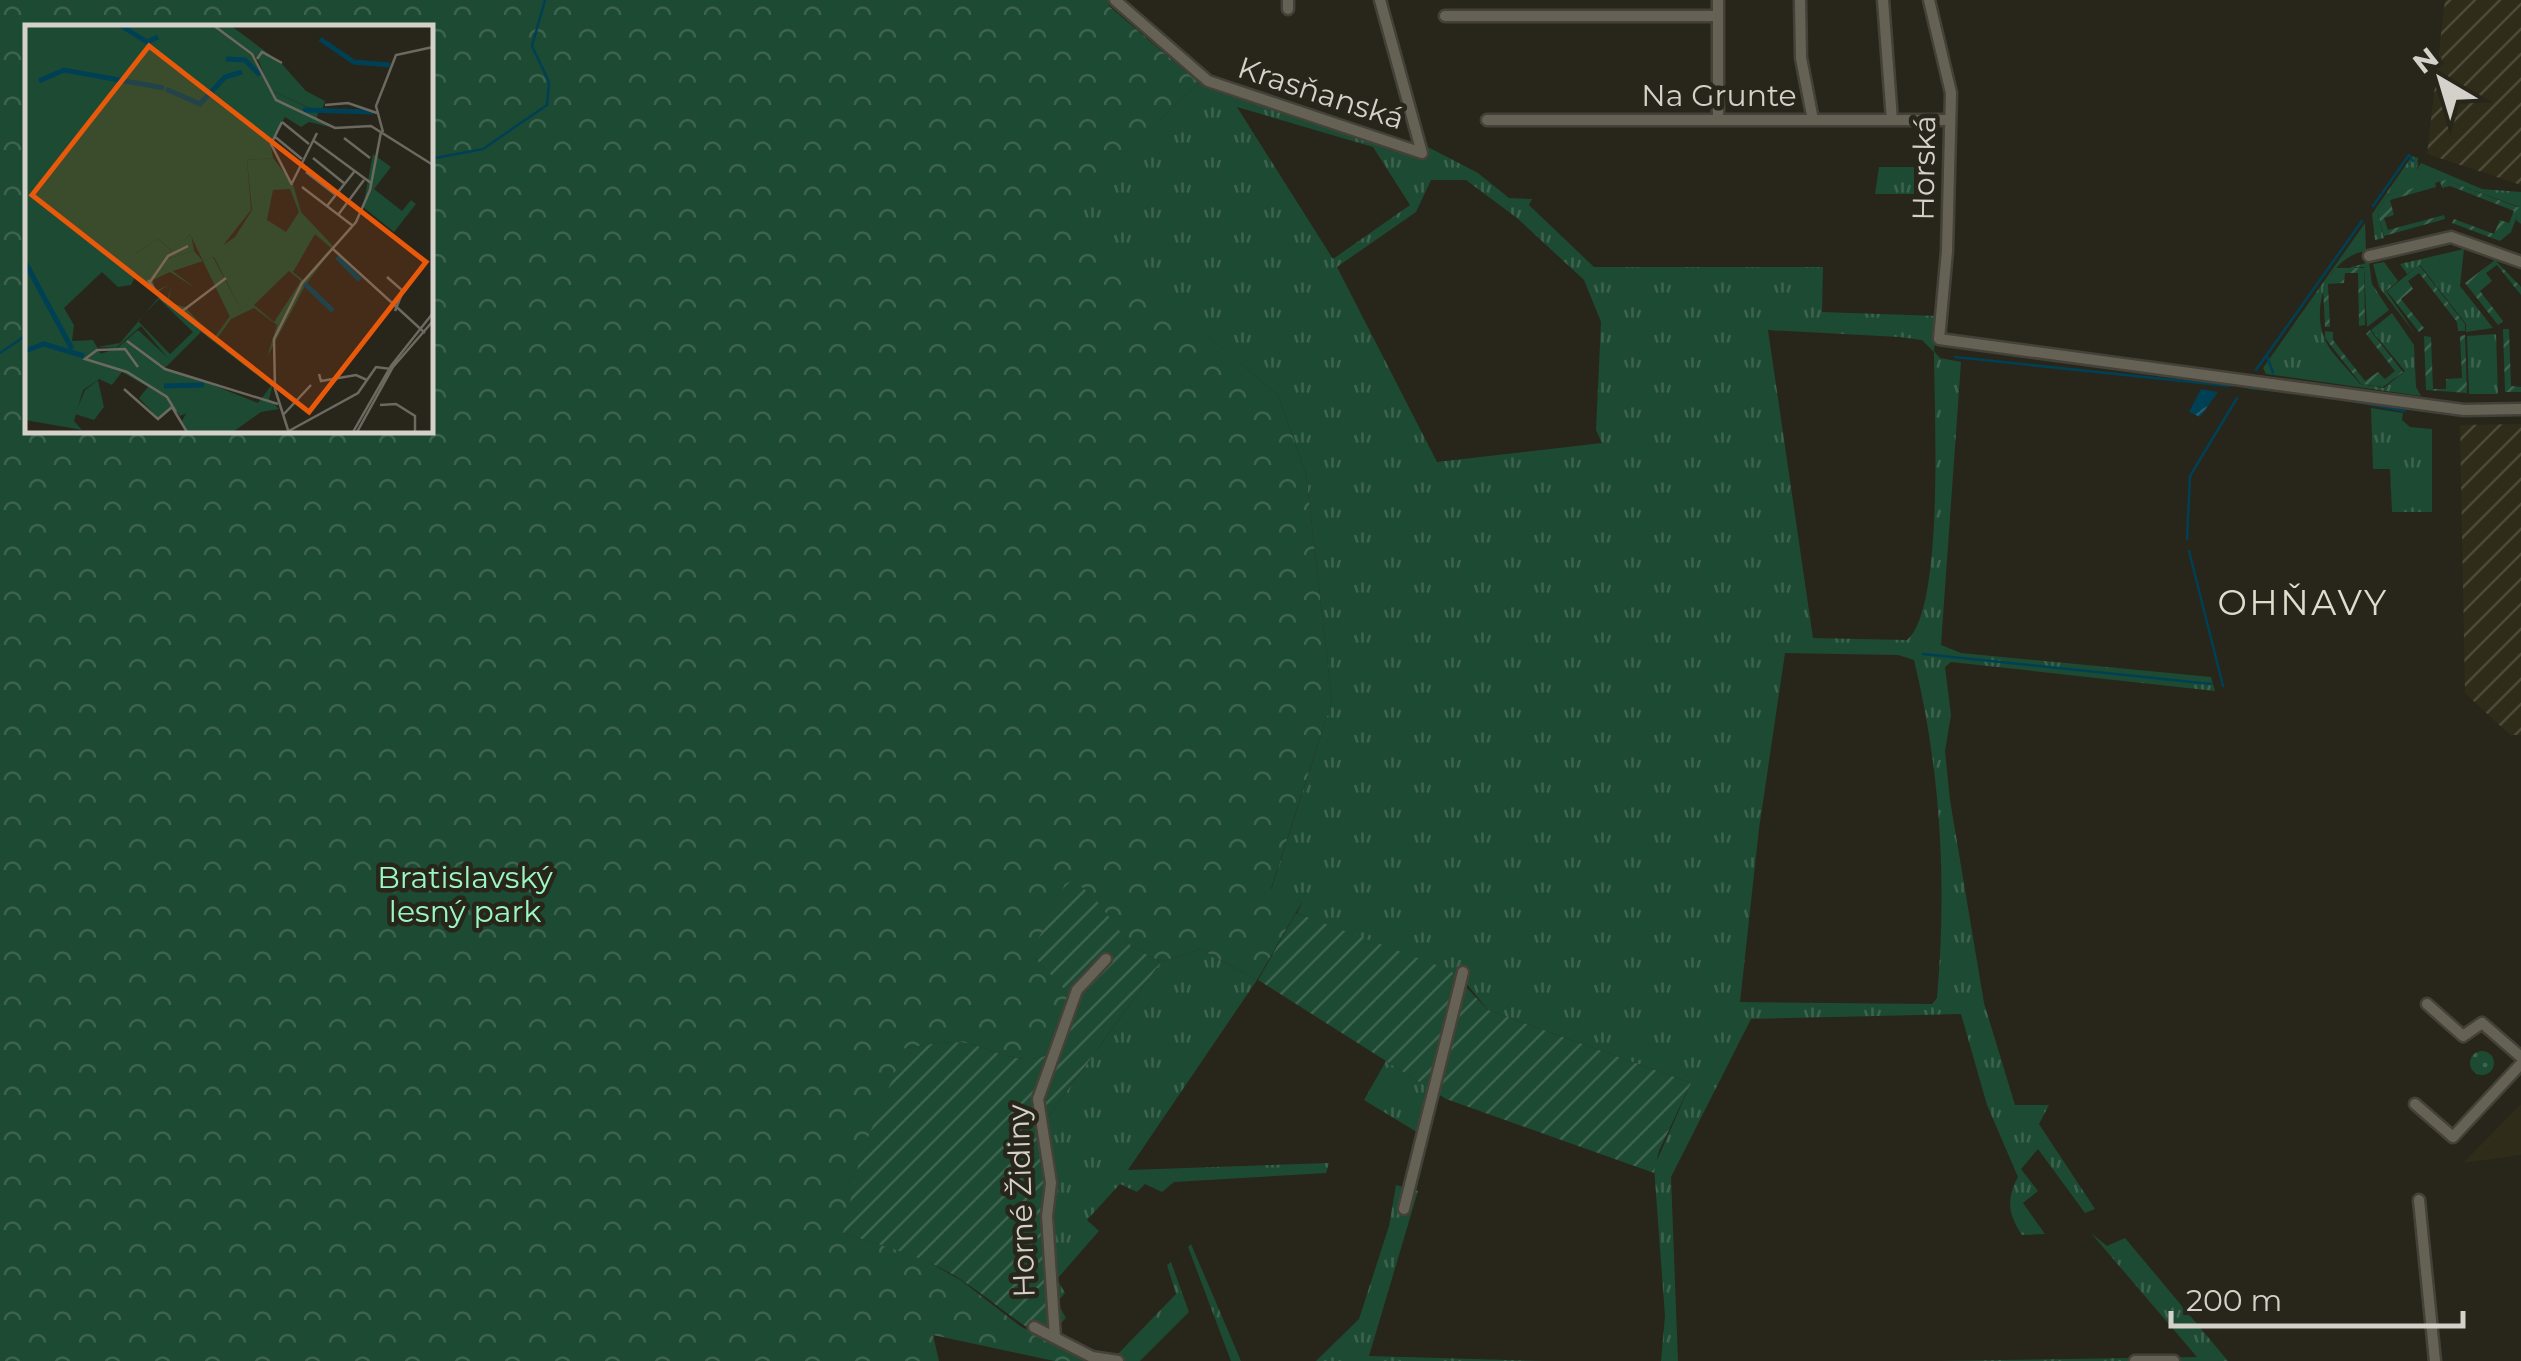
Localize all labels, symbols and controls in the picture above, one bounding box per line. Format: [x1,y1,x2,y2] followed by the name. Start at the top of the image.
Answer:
[25,25,432,432] inset map
[2391,30,2491,130] north arrow
[2406,40,2445,81] text: N
[1233,49,1409,137] street label: Krasňanská
[1641,77,1797,114] street label: Na Grunte
[1905,115,1943,221] street label: Horská
[2217,581,2389,624] district label: OHŇAVY
[377,859,554,930] park label: Bratislavský lesný park
[999,1103,1043,1298] street label: Horné Židiny
[2171,1266,2464,1328] scale bar
[2186,1282,2282,1319] text: 200 m

